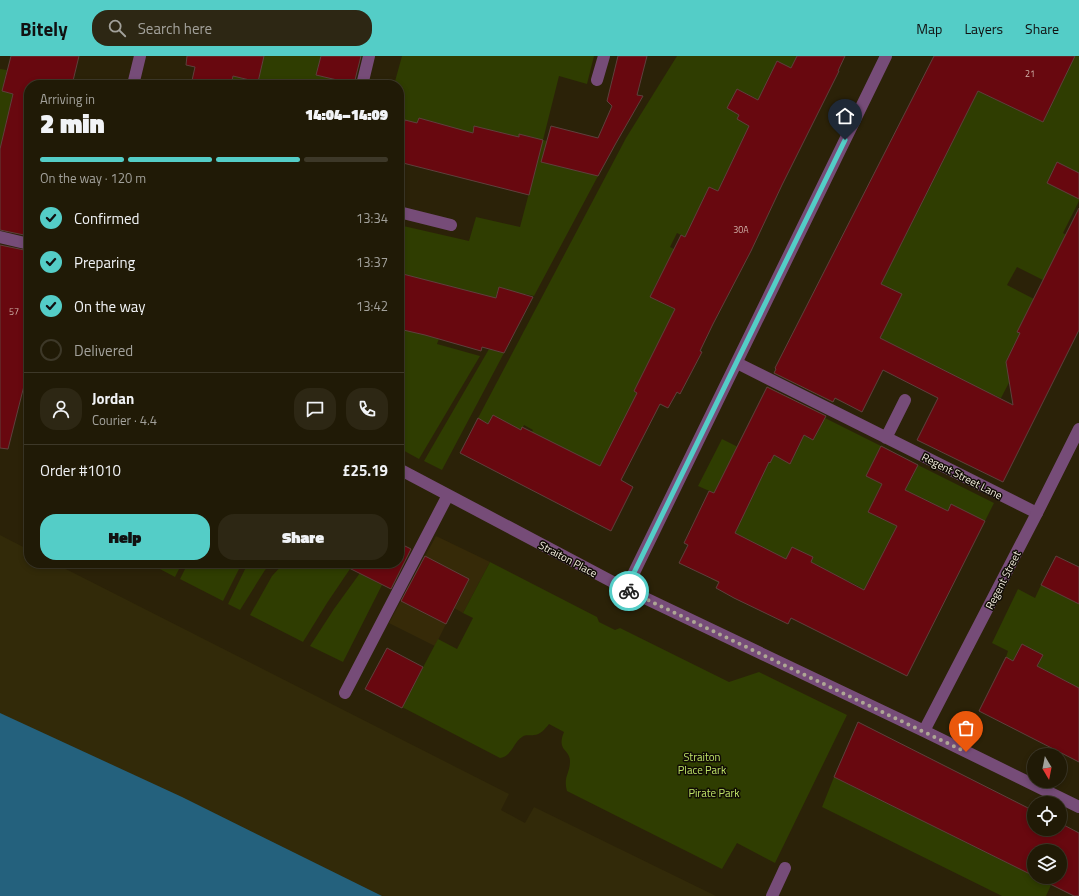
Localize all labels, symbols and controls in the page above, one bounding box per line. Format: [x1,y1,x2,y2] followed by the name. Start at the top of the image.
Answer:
[92,10,372,46] search box
[20,14,68,43] text: Bitely
[106,17,128,39] icon: search
[138,17,212,40] text: Search here
[916,18,942,39] text: Map
[964,18,1003,39] text: Layers
[1025,18,1059,39] text: Share
[1025,67,1035,80] house number: 21
[40,89,95,109] text: Arriving in
[828,99,862,140] pin
[305,103,388,126] text: 14:04–14:09
[40,104,105,143] text: 2 min
[834,105,856,127] icon: home
[40,168,146,188] text: On the way · 120 m
[40,207,62,229] icon: check
[74,207,139,230] text: Confirmed
[356,208,388,228] text: 13:34
[733,223,749,236] house number: 30A
[40,251,62,273] icon: check
[74,251,135,274] text: Preparing
[356,252,388,272] text: 13:37
[40,295,62,317] icon: check
[74,295,146,318] text: On the way
[356,296,388,316] text: 13:42
[9,305,19,318] house number: 57
[74,339,133,362] text: Delivered
[92,387,134,410] text: Jordan
[40,388,82,430] button: person
[294,388,336,430] button: chat
[346,388,388,430] button: phone
[92,410,157,430] text: Courier · 4.4
[919,449,1006,503] street label: Regent Street Lane
[40,459,121,482] text: Order #1010
[342,459,388,482] text: £25.19
[40,514,210,560] button: Help
[218,514,388,560] button: Share
[536,537,601,581] street label: Straiton Place
[981,548,1025,612] street label: Regent Street
[609,571,649,611] courier
[618,580,640,602] icon: bike
[949,711,983,752] pin
[955,717,977,739] icon: bag
[1027,748,1067,788] north arrow
[1027,748,1067,884] map controls
[678,749,727,778] park label: Straiton Place Park
[688,785,740,801] park label: Pirate Park
[1027,796,1067,836] button: locate
[1027,844,1067,884] button: layers

